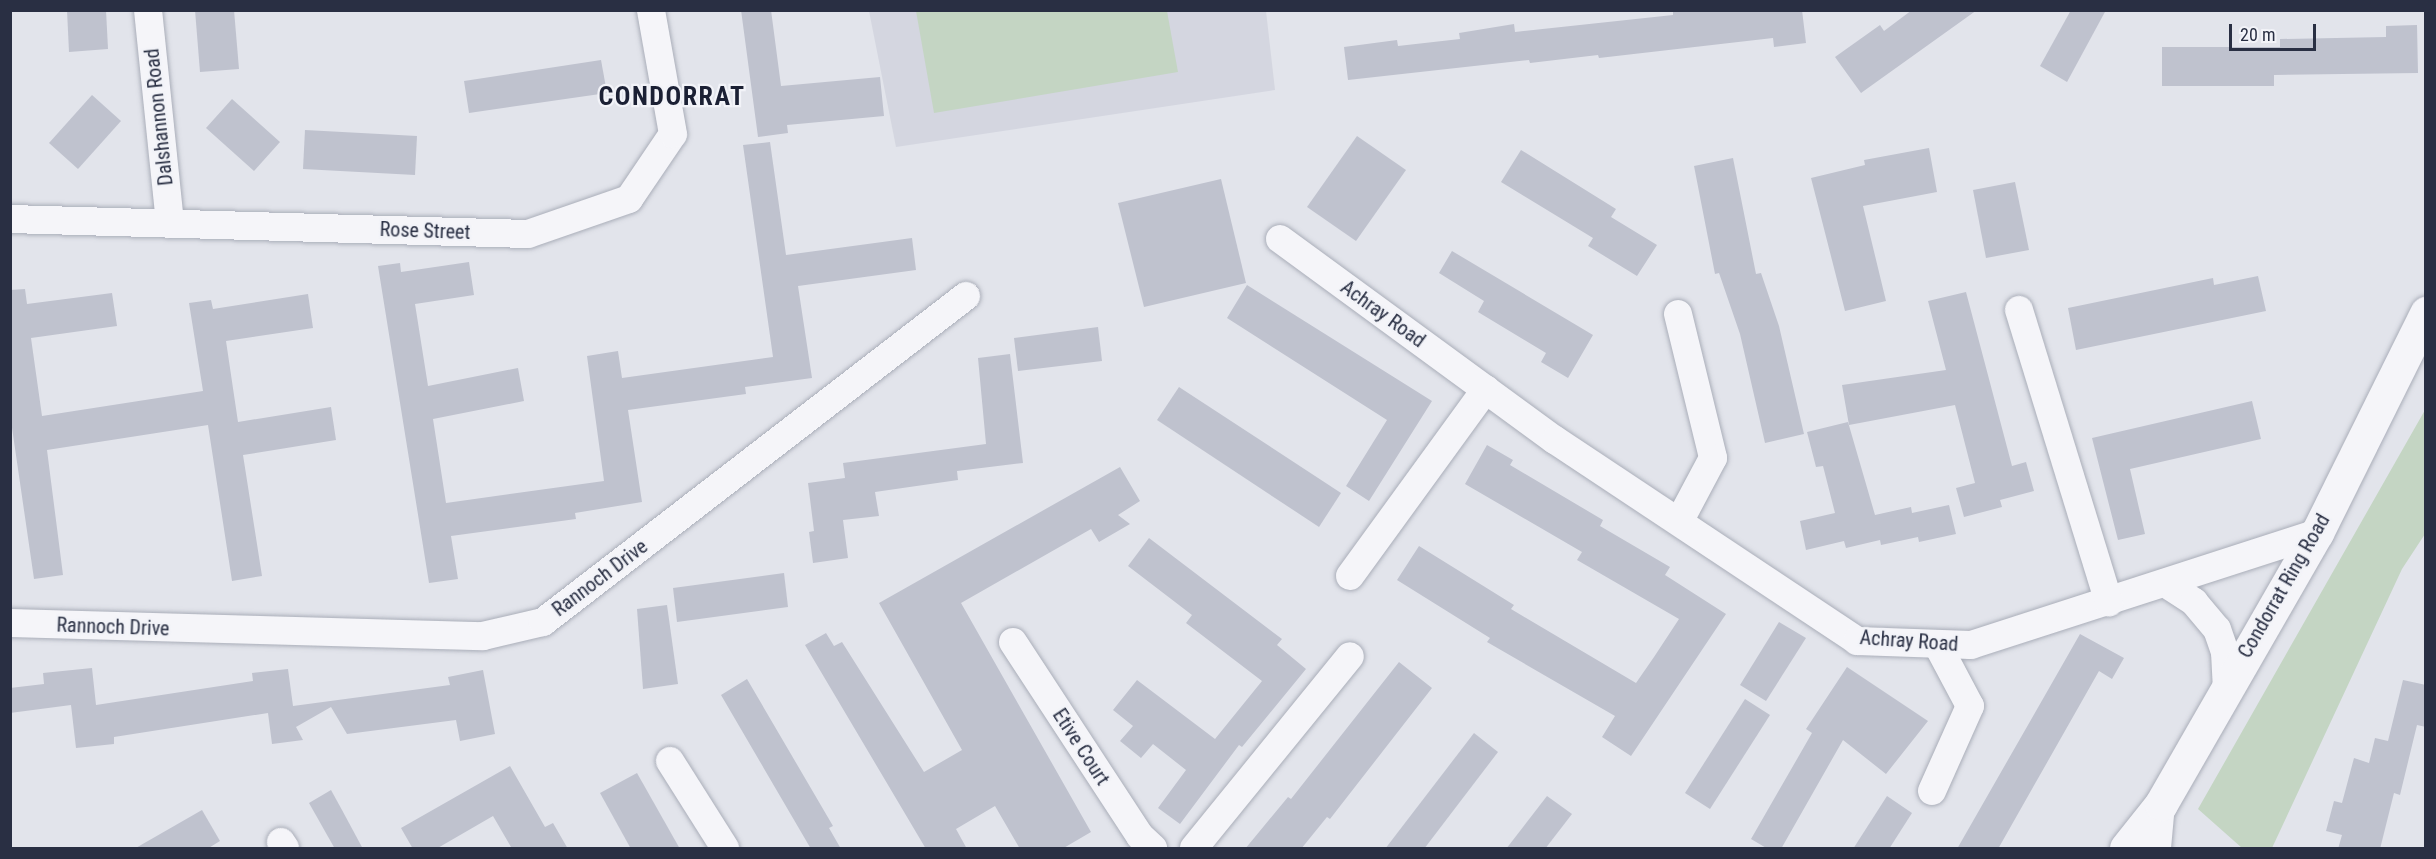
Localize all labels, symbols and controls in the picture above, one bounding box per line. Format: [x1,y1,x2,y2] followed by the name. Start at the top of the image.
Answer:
[2232,12,2319,50] scale bar
[2240,24,2275,45] text: 20 m
[140,47,178,187] street label: Dalshannon Road
[598,81,746,113] district label: CONDORRAT
[379,217,471,245] street label: Rose Street
[1336,275,1430,353] street label: Achray Road
[2233,510,2335,662] street label: Condorrat Ring Road
[548,534,652,622] street label: Rannoch Drive
[56,613,170,641] street label: Rannoch Drive
[1859,626,1959,656] street label: Achray Road
[1047,704,1115,790] street label: Etive Court

